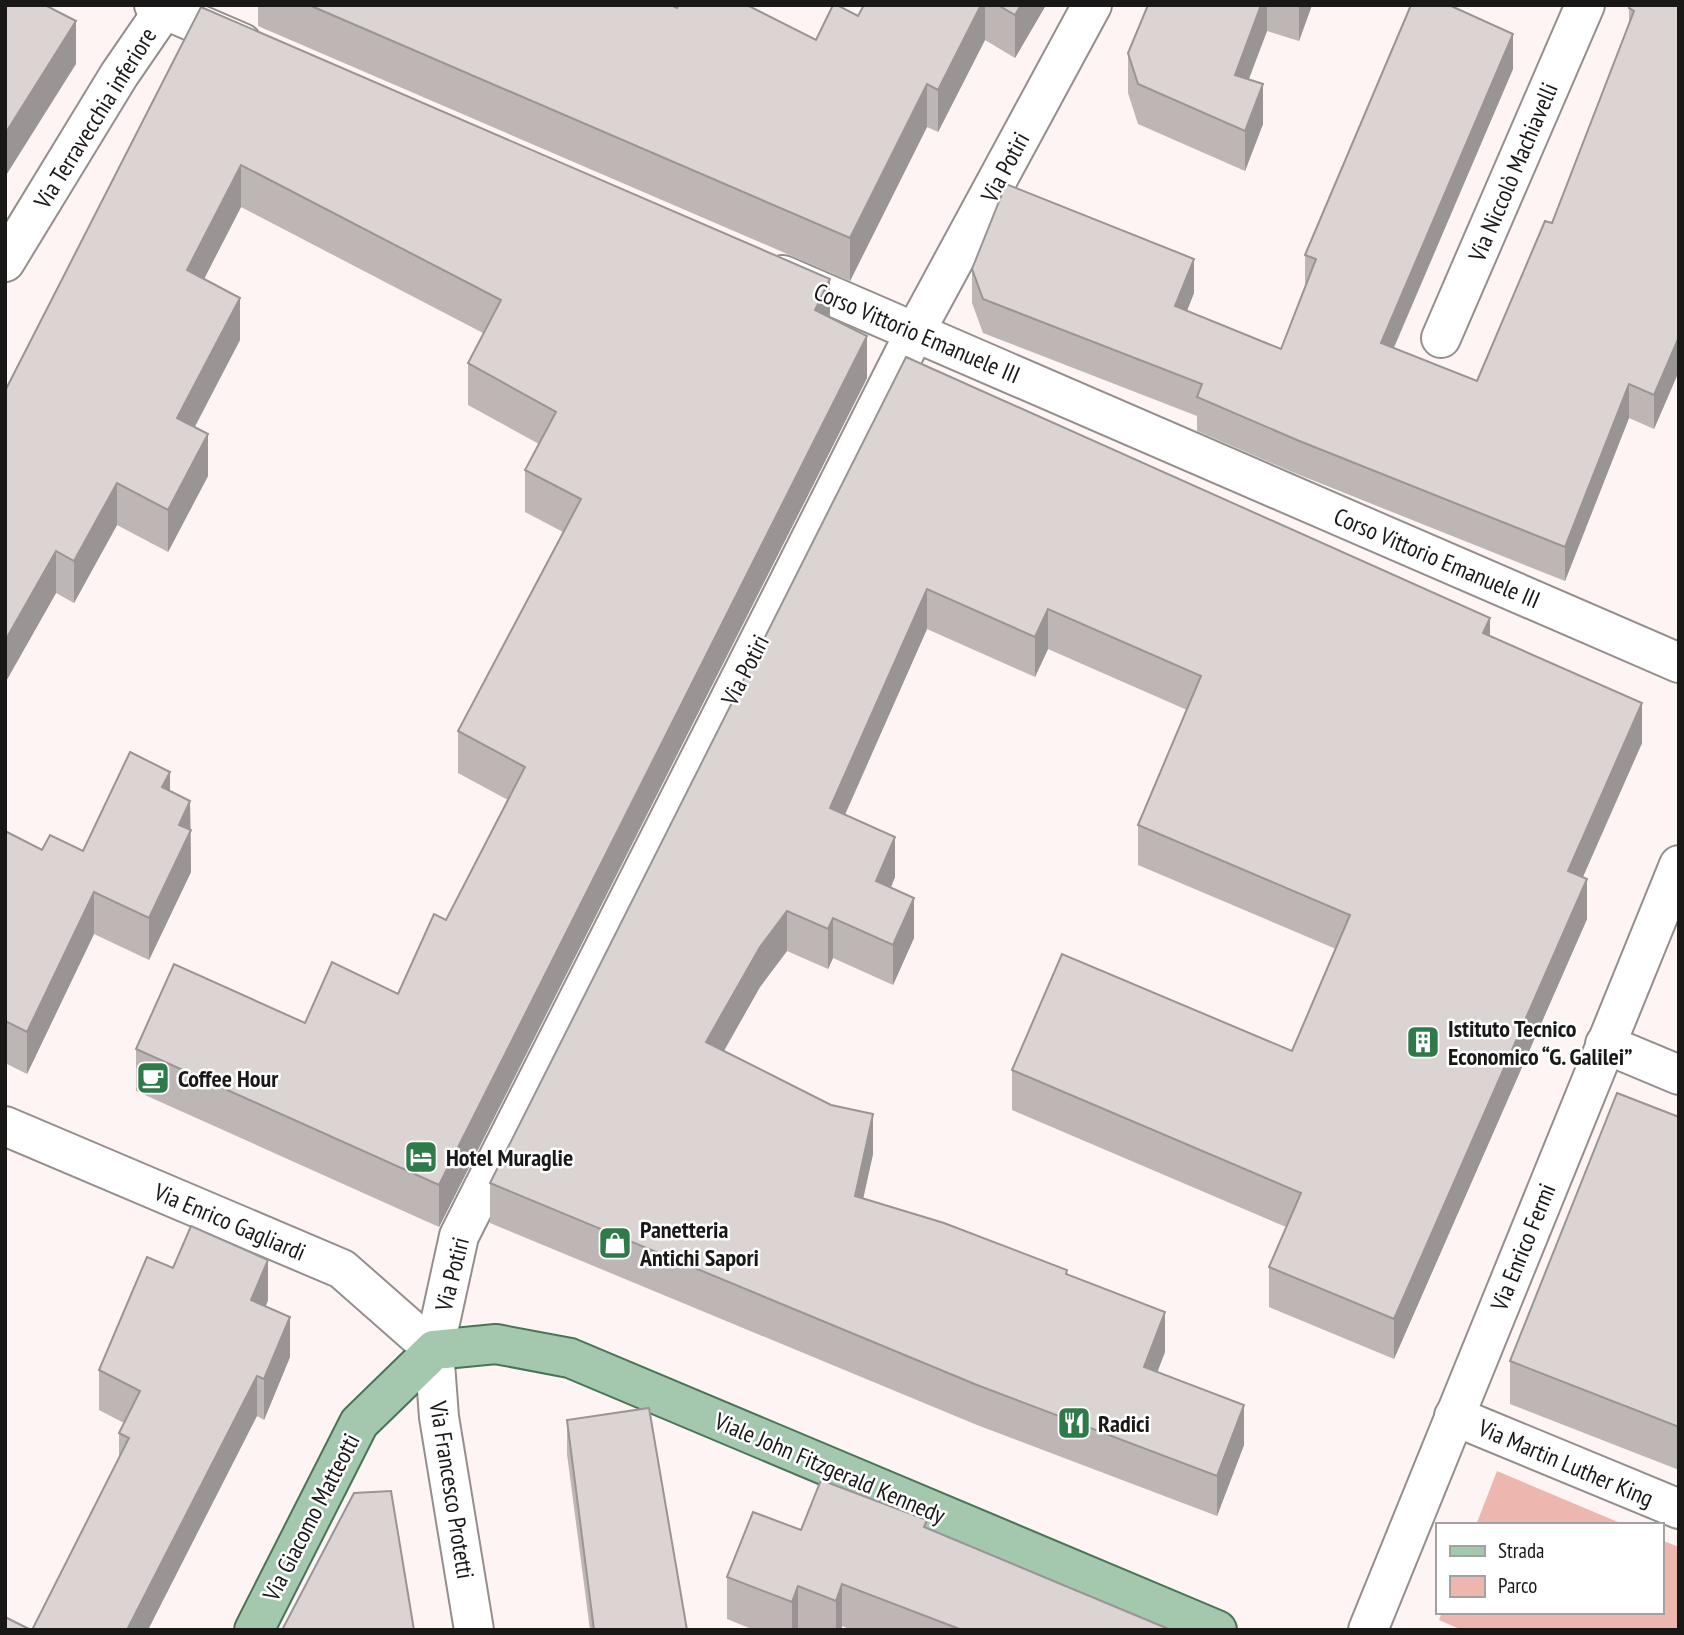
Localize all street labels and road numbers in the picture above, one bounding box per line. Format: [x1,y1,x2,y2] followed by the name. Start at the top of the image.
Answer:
[26,22,163,215] street label: Via Terravecchia inferiore
[1461,78,1565,267] street label: Via Niccolò Machiavelli
[973,127,1036,208] street label: Via Potiri
[809,276,1025,390] street label: Corso Vittorio Emanuele III
[1329,501,1545,615] street label: Corso Vittorio Emanuele III
[714,630,776,711] street label: Via Potiri
[149,1176,310,1268] street label: Via Enrico Gagliardi
[1483,1179,1563,1316] street label: Via Enrico Fermi
[428,1234,476,1315] street label: Via Potiri
[423,1398,481,1581] street label: Via Francesco Protetti
[709,1405,950,1531] street label: Viale John Fitzgerald Kennedy
[1473,1412,1658,1514] street label: Via Martin Luther King
[255,1428,366,1607] street label: Via Giacomo Matteotti

